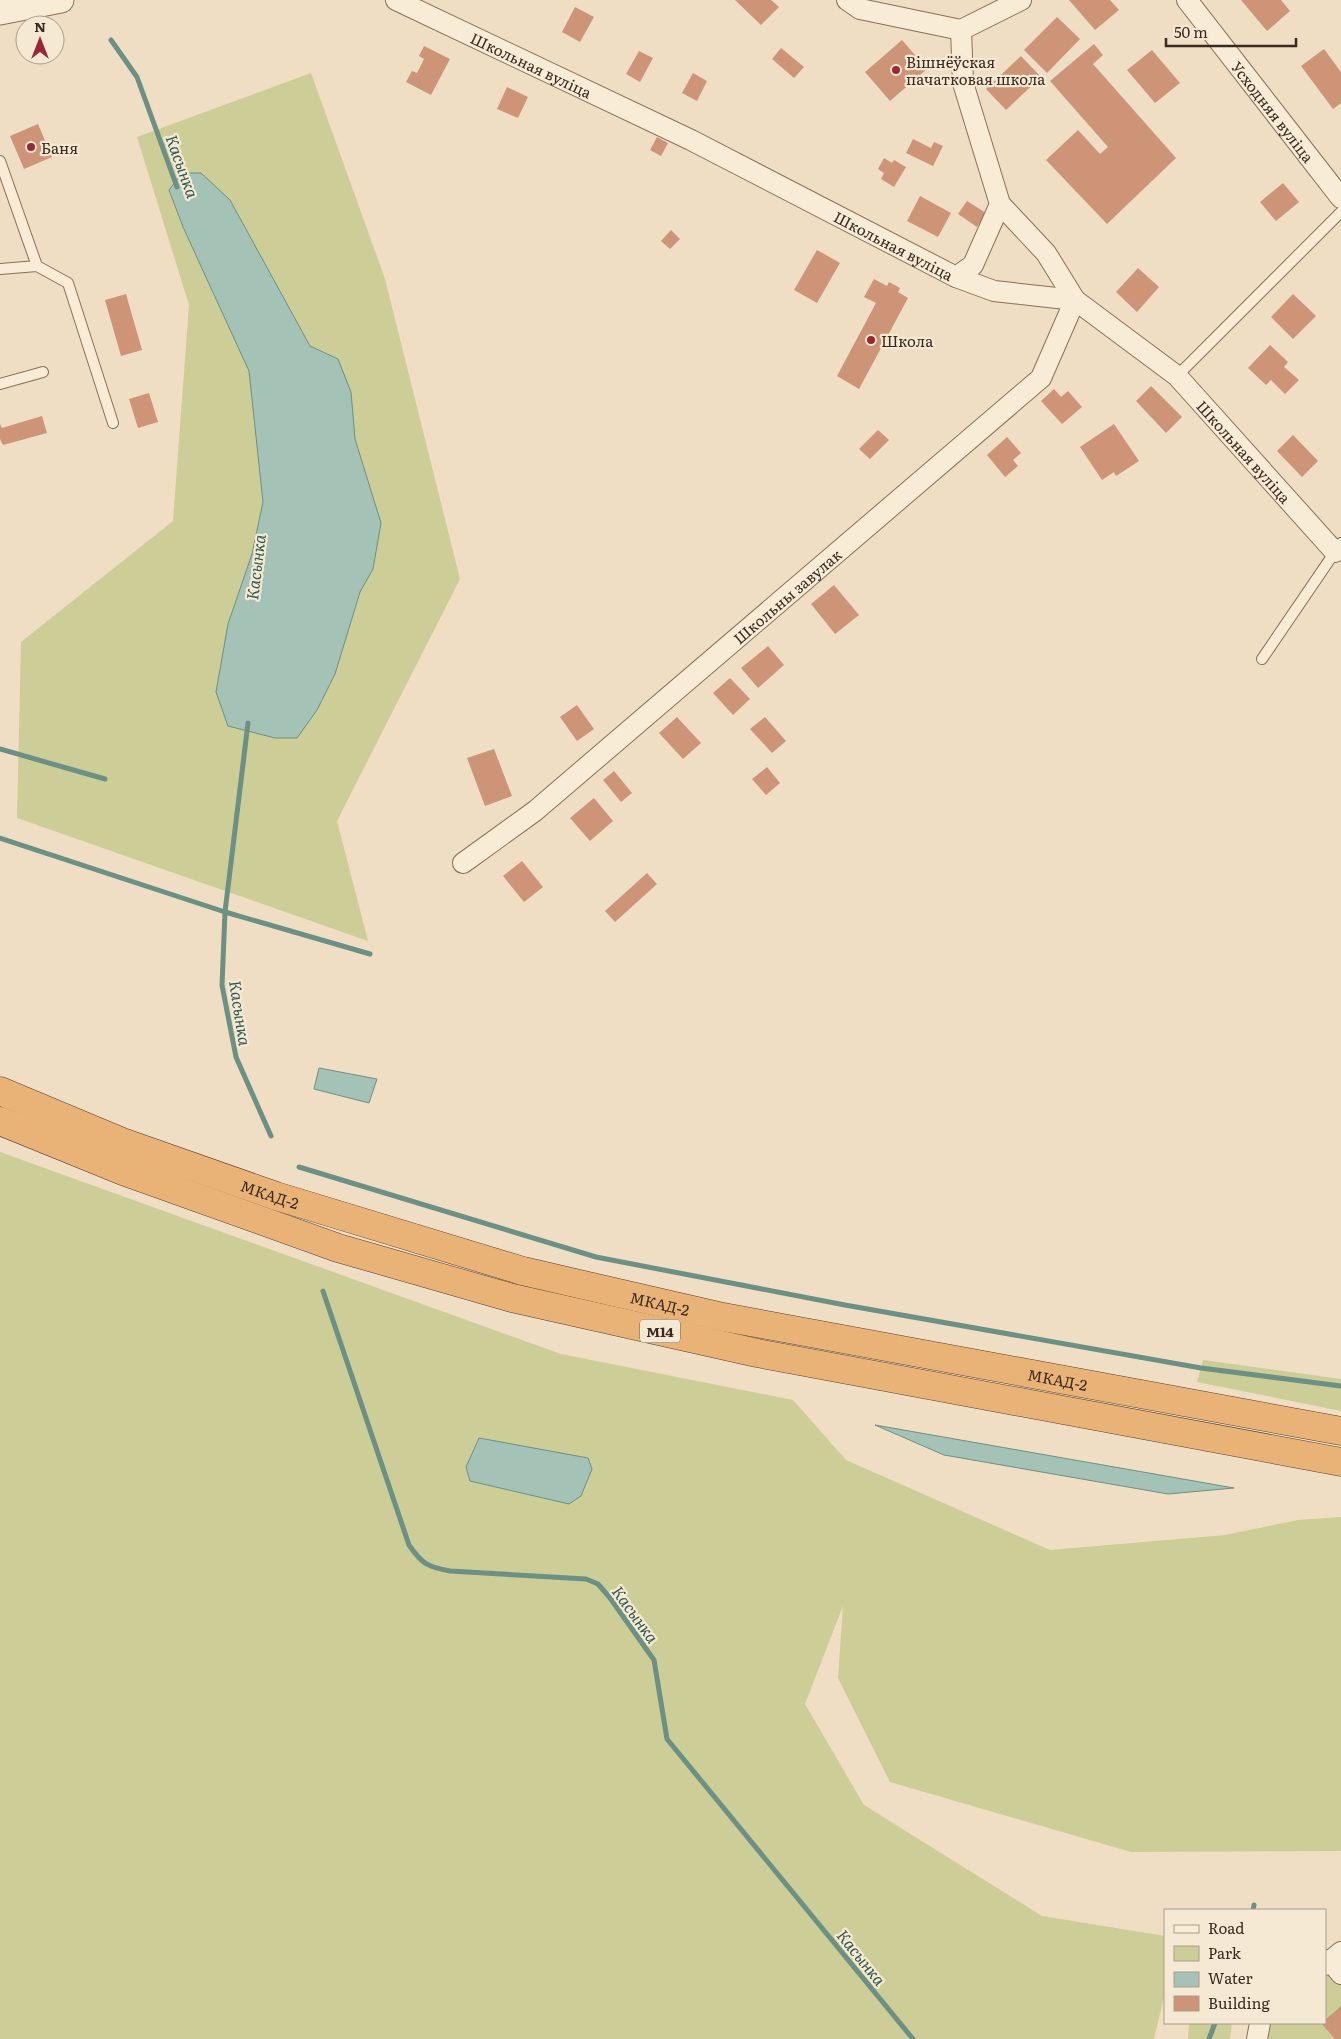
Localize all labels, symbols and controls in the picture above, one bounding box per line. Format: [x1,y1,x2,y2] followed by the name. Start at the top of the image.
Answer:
[15,15,65,65] north arrow
[1166,15,1296,47] scale bar
[34,16,46,36] text: N
[1174,20,1208,43] text: 50 m
[467,26,597,103] street label: Школьная вуліца
[906,50,1046,90] place label: Вішнёўская пачатковая школа
[1227,56,1321,168] street label: Усходняя вуліца
[890,64,902,76] marker: Вішнёўская пачатковая школа
[160,131,206,202] water label: Касынка
[41,136,78,159] place label: Баня
[25,141,37,153] marker: Баня
[830,204,959,286] street label: Школьная вуліца
[881,329,934,352] place label: Школа
[865,334,877,346] marker: Школа
[1192,394,1298,509] street label: Школьная вуліца
[239,532,271,601] water label: Касынка
[727,543,846,649] street label: Школьны завулак
[224,979,258,1048] water label: Касынка
[238,1173,302,1214] street label: МКАД-2
[628,1285,692,1321] street label: МКАД-2
[640,1320,680,1342] road number: М14
[1026,1362,1090,1396] street label: МКАД-2
[607,1580,666,1648] water label: Касынка
[1164,1909,1326,2024] legend
[1208,1916,1244,1939] text: Road
[832,1924,893,1991] water label: Касынка
[1208,1941,1242,1964] text: Park
[1208,1966,1253,1989] text: Water
[1208,1991,1270,2014] text: Building

